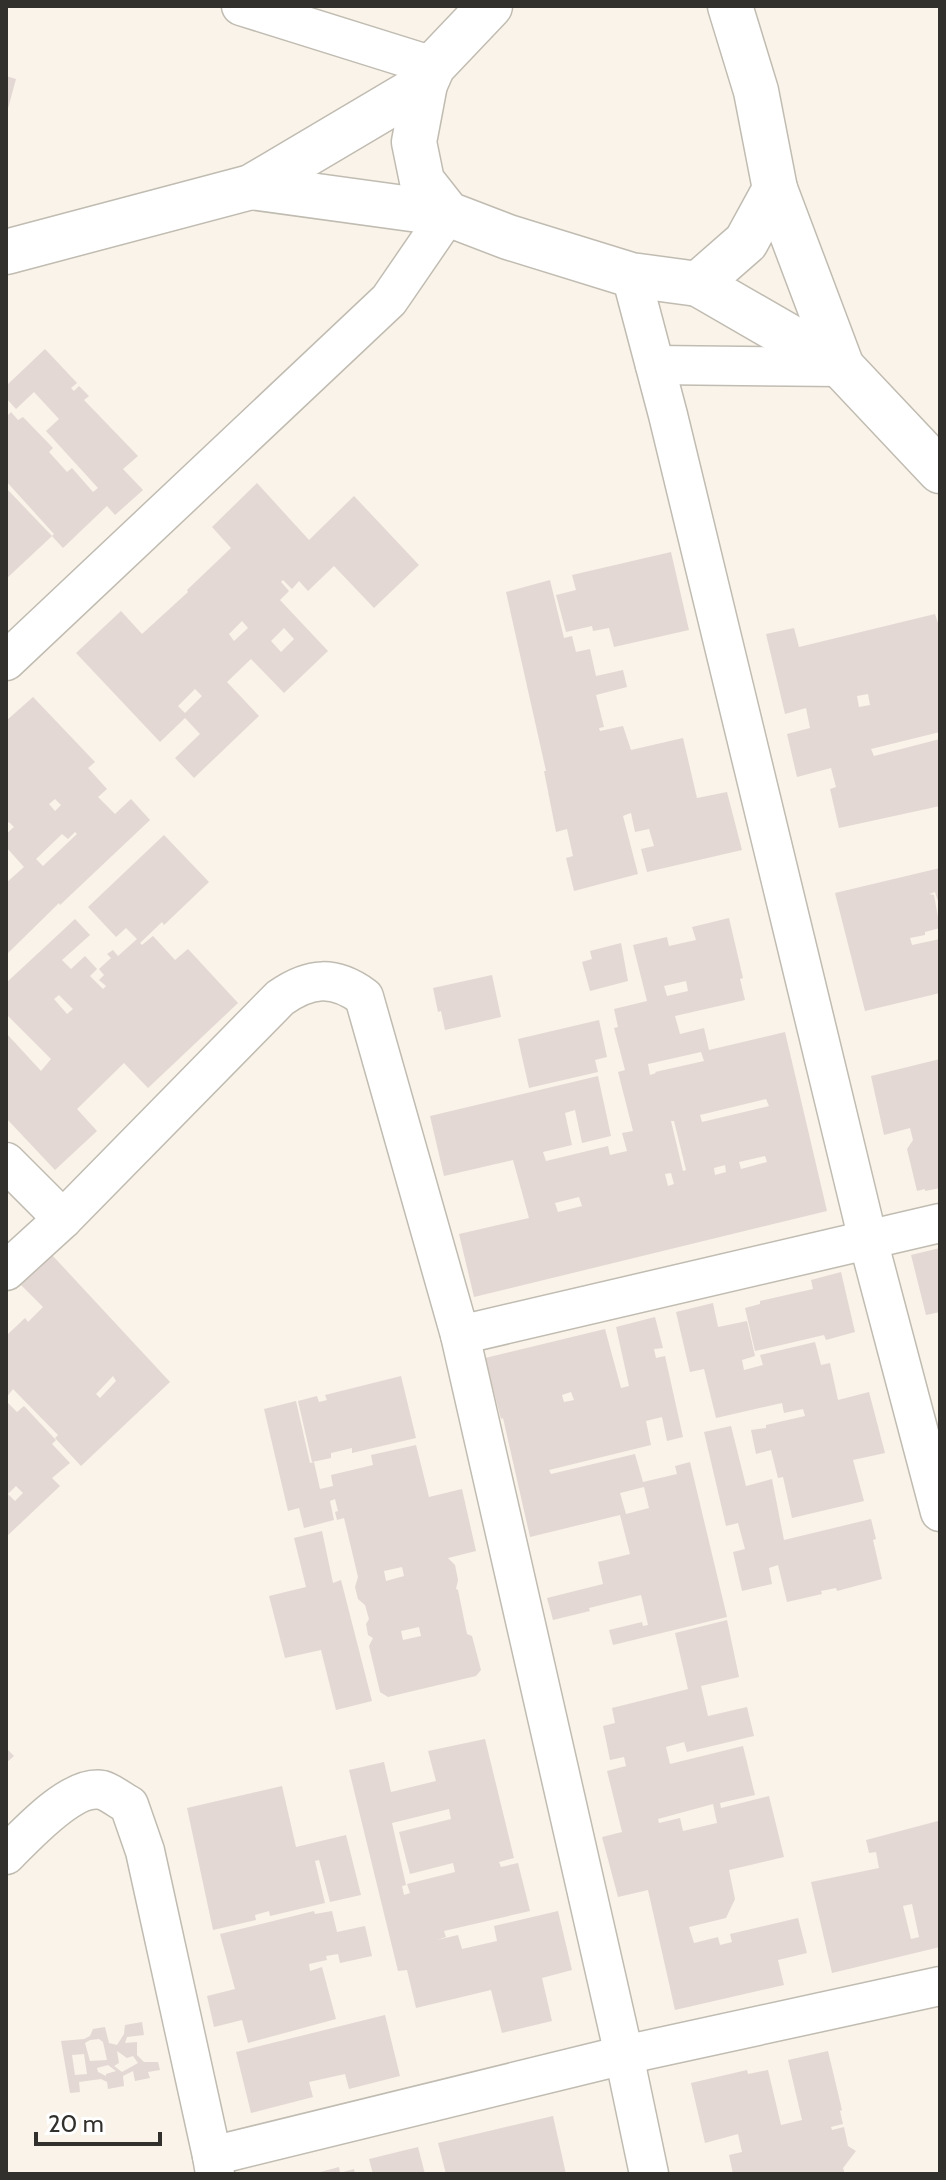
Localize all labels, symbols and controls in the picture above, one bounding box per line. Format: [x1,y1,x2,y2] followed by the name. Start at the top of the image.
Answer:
[36,2096,160,2146] scale bar
[48,2109,104,2138] text: 20 m

